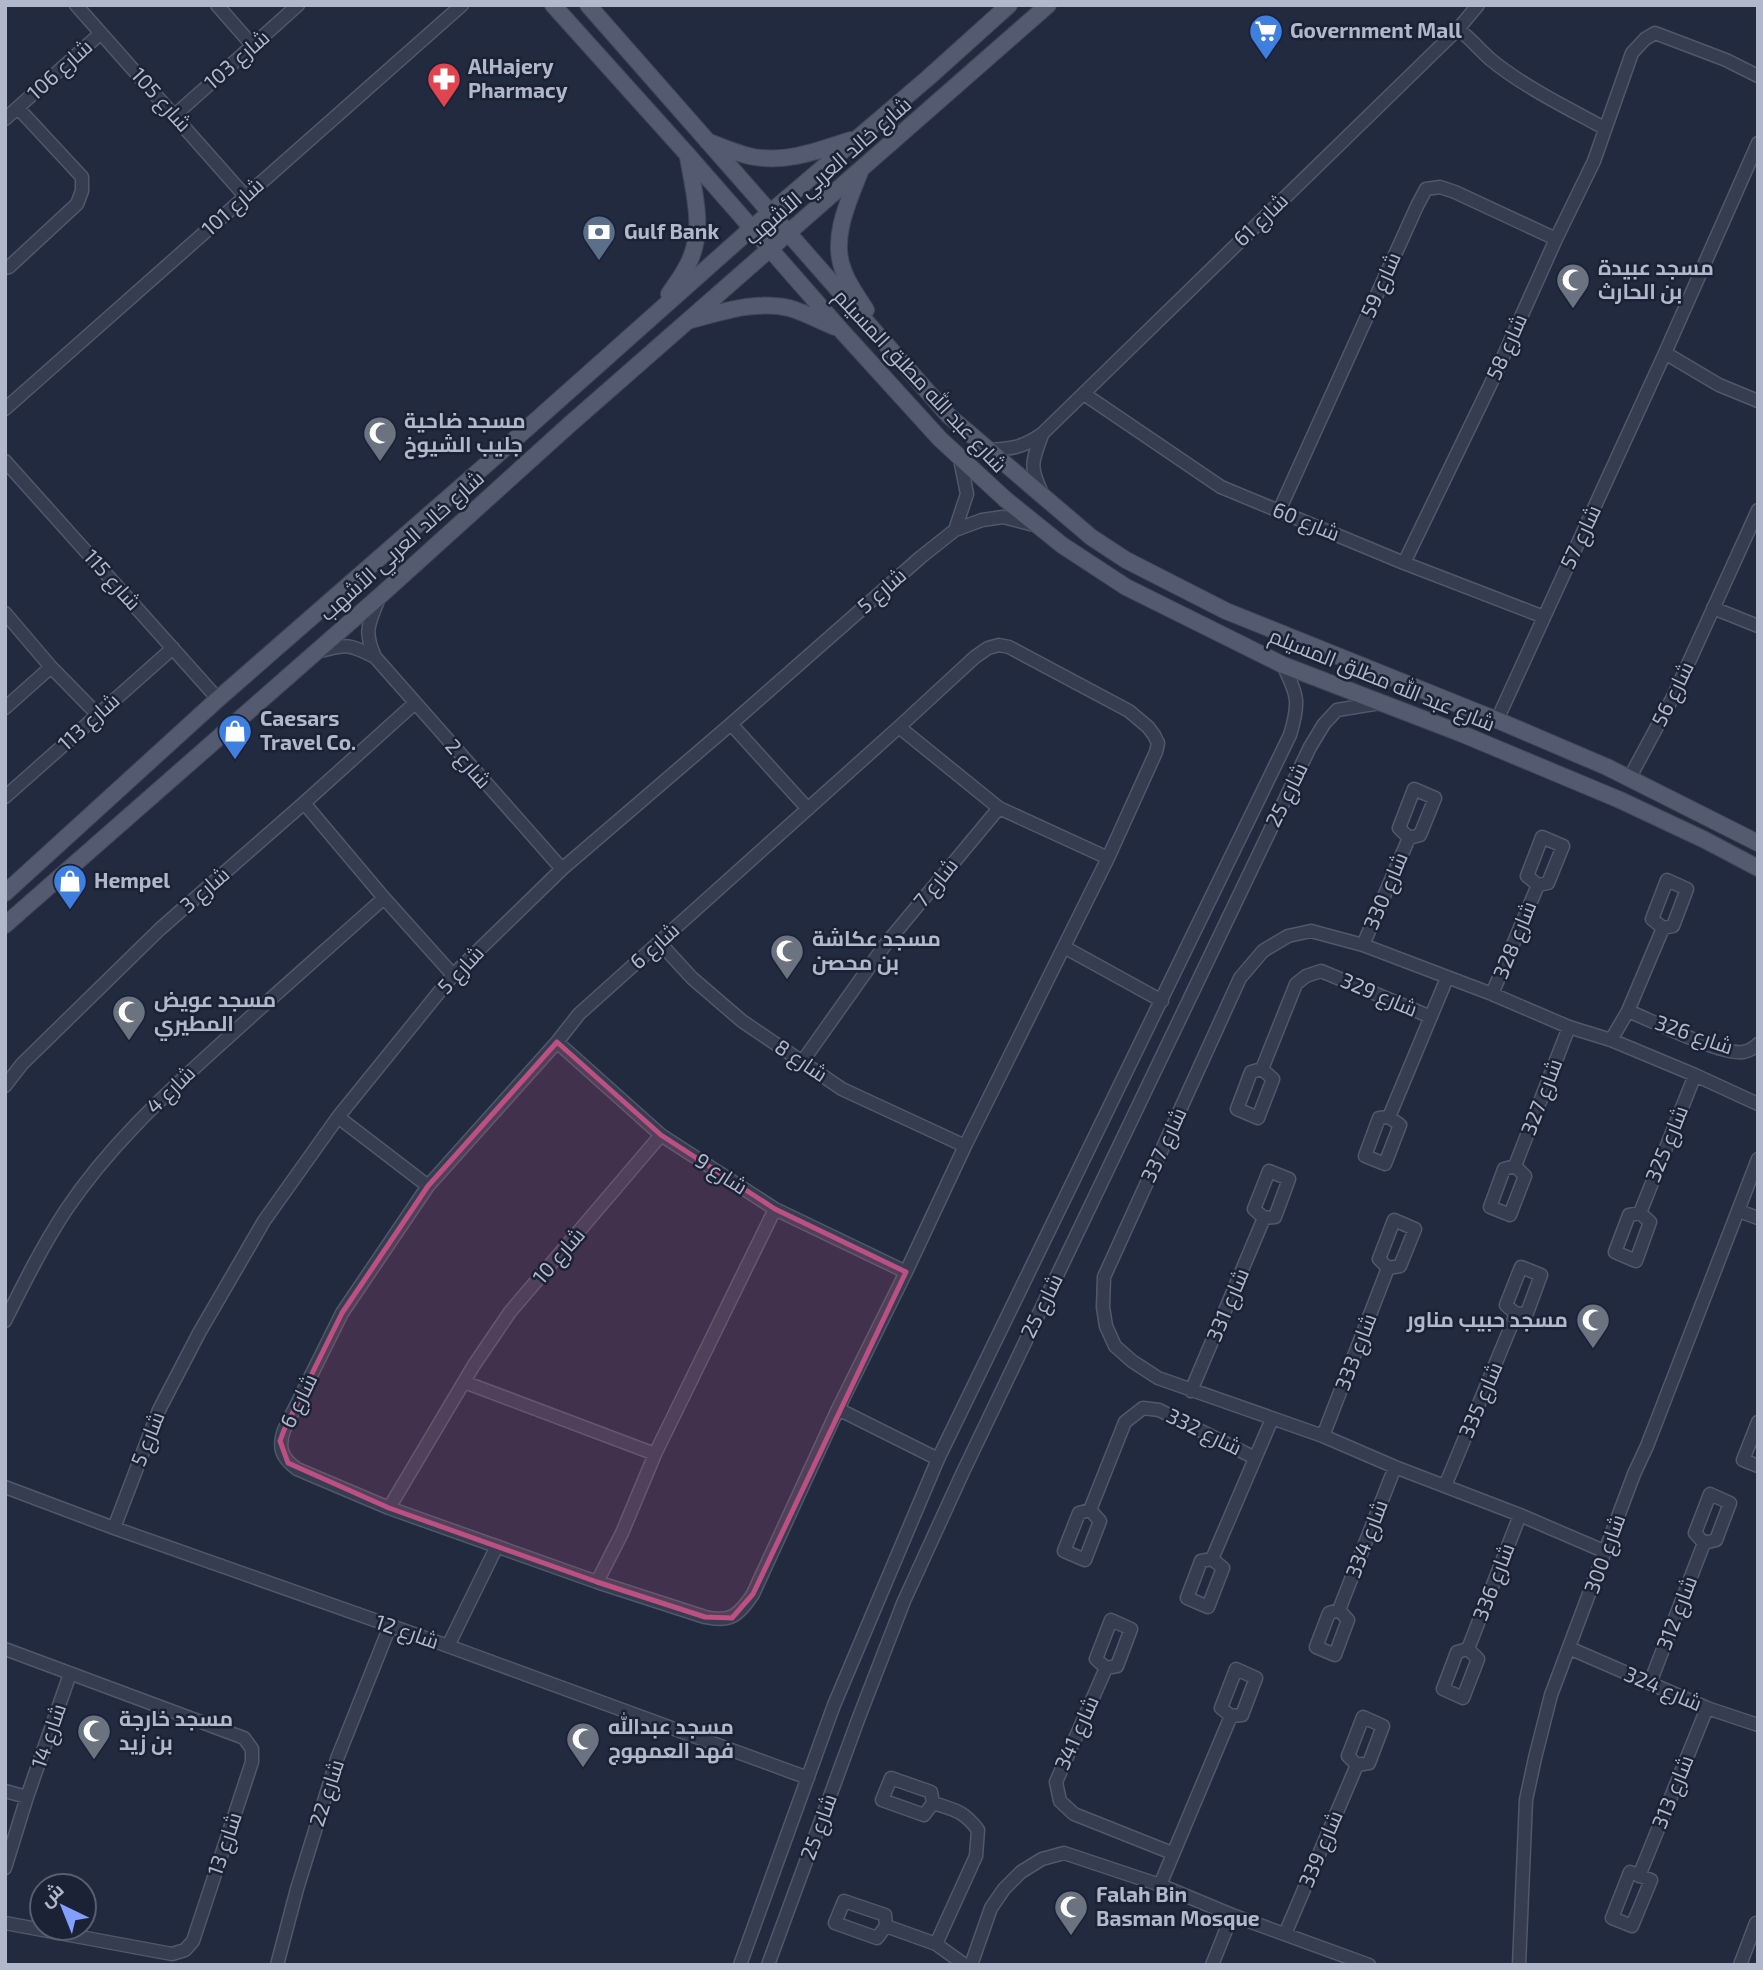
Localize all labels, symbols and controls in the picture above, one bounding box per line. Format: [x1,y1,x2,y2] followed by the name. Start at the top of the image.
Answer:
[1247,12,1285,61] supermarket icon: Government Mall
[1290,17,1462,42] place label: Government Mall
[198,24,276,96] street label: شارع 103
[21,33,99,107] street label: شارع 106
[468,53,568,103] place label: AlHajery Pharmacy
[425,60,463,109] pharmacy icon: AlHajery Pharmacy
[125,62,197,138] street label: شارع 105
[739,91,919,253] street label: شارع خالد العربي الأشهب
[196,172,270,242] street label: شارع 101
[1228,187,1294,253] street label: شارع 61
[580,213,618,262] bank icon: Gulf Bank
[624,218,719,243] place label: Gulf Bank
[1354,248,1408,322] street label: شارع 59
[1598,254,1714,304] place label: مسجد عبيدة بن الحارث
[1554,261,1592,310] mosque icon: مسجد عبيدة بن الحارث
[827,283,1013,479] street label: شارع عبد الله مطلق المسيلم
[1480,310,1534,384] street label: شارع 58
[404,407,526,459] place label: مسجد ضاحية جليب الشيوخ
[361,414,399,463] mosque icon: مسجد ضاحية جليب الشيوخ
[314,465,492,629] street label: شارع خالد العربي الأشهب
[1268,496,1344,548] street label: شارع 60
[1554,501,1608,573] street label: شارع 57
[77,543,147,617] street label: شارع 115
[851,562,913,620] street label: شارع 5
[1265,622,1499,738] street label: شارع عبد الله مطلق المسيلم
[1645,657,1701,731] street label: شارع 56
[52,687,126,757] street label: شارع 113
[260,705,356,754] place label: Caesars Travel Co.
[216,712,254,761] shop icon: Caesars Travel Co.
[439,733,497,795] street label: شارع 2
[1259,758,1315,832] street label: شارع 25
[1357,848,1415,934] street label: شارع 330
[907,852,965,914] street label: شارع 7
[174,861,236,919] street label: شارع 3
[51,862,89,911] shop icon: Hempel
[94,867,170,892] place label: Hempel
[1487,897,1543,983] street label: شارع 328
[624,916,686,976] street label: شارع 6
[812,925,941,975] place label: مسجد عكاشة بن محصن
[768,932,806,981] mosque icon: مسجد عكاشة بن محصن
[431,940,491,1000] street label: شارع 5
[1336,966,1422,1024] street label: شارع 329
[154,986,276,1041] place label: مسجد عويض المطيري
[110,993,148,1042] mosque icon: مسجد عويض المطيري
[1651,1009,1737,1061] street label: شارع 326
[769,1033,833,1089] street label: شارع 8
[1515,1055,1569,1139] street label: شارع 327
[140,1060,202,1120] street label: شارع 4
[1639,1102,1695,1186] street label: شارع 325
[1135,1103,1193,1187] street label: شارع 337
[689,1147,753,1201] street label: شارع 9
[527,1222,591,1290] street label: شارع 10
[1200,1264,1256,1346] street label: شارع 331
[1014,1269,1070,1343] street label: شارع 25
[1574,1301,1612,1350] mosque icon: مسجد حبيب مناور
[1406,1306,1568,1333] place label: مسجد حبيب مناور
[1329,1309,1383,1395] street label: شارع 333
[1452,1358,1510,1442] street label: شارع 335
[274,1369,324,1433] street label: شارع 6
[1162,1402,1246,1462] street label: شارع 332
[124,1407,172,1471] street label: شارع 5
[1339,1496,1395,1582] street label: شارع 334
[1578,1511,1632,1597] street label: شارع 300
[1466,1539,1522,1625] street label: شارع 336
[1650,1572,1704,1654] street label: شارع 312
[371,1608,443,1656] street label: شارع 12
[1620,1660,1706,1718] street label: شارع 324
[1048,1692,1106,1774] street label: شارع 341
[25,1700,73,1772] street label: 14 شارع
[119,1705,233,1755] place label: مسجد خارجة بن زيد
[75,1712,113,1761] mosque icon: مسجد خارجة بن زيد
[608,1712,734,1765] place label: مسجد عبدالله فهد العمهوج
[564,1720,602,1769] mosque icon: مسجد عبدالله فهد العمهوج
[1646,1751,1700,1833] street label: شارع 313
[303,1756,351,1830] street label: شارع 22
[794,1790,844,1864] street label: شارع 25
[1292,1806,1350,1892] street label: شارع 339
[201,1809,249,1879] street label: شارع 13
[28,1872,98,1942] north arrow
[34,1877,69,1912] text: ش
[1096,1881,1260,1930] place label: Falah Bin Basman Mosque
[1052,1888,1090,1937] mosque icon: Falah Bin Basman Mosque

